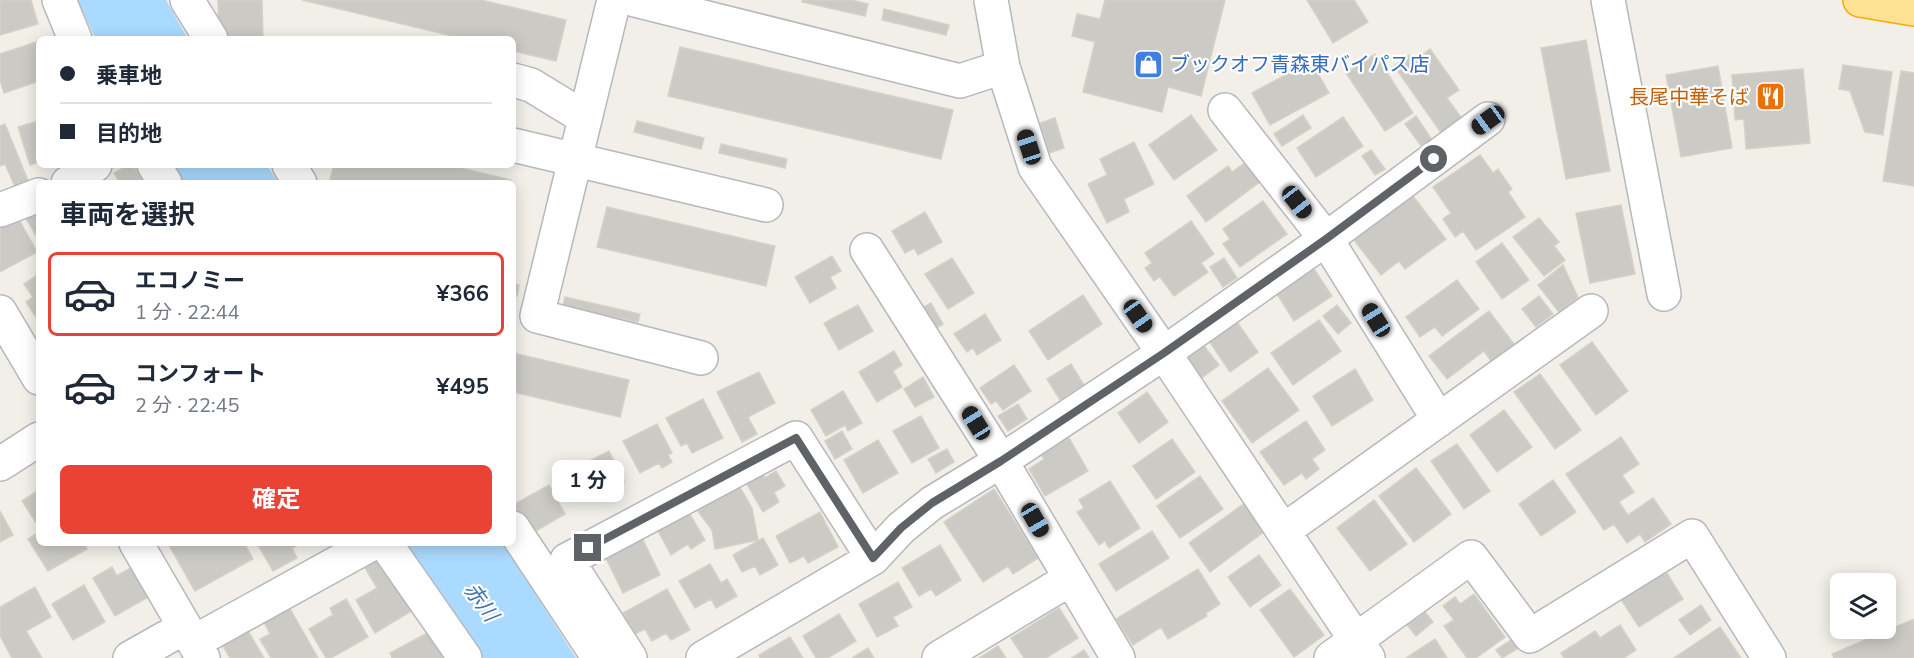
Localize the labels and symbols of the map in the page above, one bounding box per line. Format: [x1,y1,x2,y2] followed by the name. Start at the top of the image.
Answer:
[1133,48,1165,80] shop icon: ブックオフ青森東バイパス店
[1170,51,1430,78] place label: ブックオフ青森東バイパス店
[1754,81,1786,113] restaurant icon: 長尾中華そば
[1629,84,1749,111] place label: 長尾中華そば
[1468,102,1508,138] car
[1015,127,1043,167] car
[1420,145,1447,172] route start
[1279,182,1315,222] car
[1120,296,1156,336] car
[1359,300,1393,340] car
[959,403,993,443] car
[552,461,624,503] callout: 1 分
[1018,500,1052,540] car
[574,534,601,561] route end
[457,577,506,629] water label: 赤川

